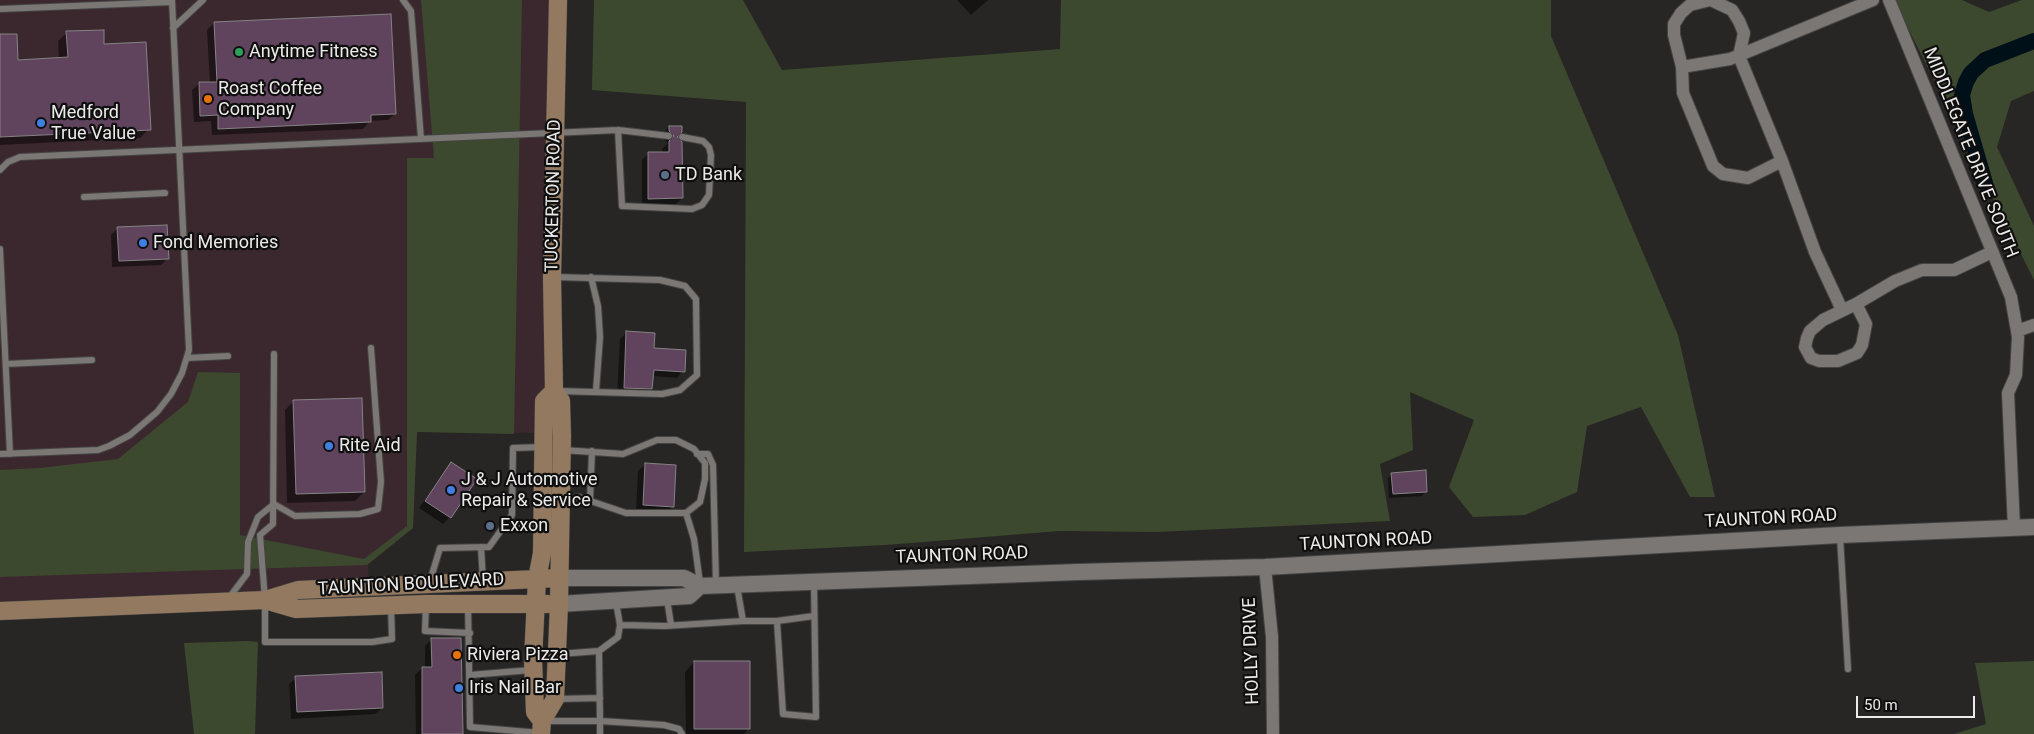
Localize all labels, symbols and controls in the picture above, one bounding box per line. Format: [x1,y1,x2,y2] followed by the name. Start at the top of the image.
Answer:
[249,41,378,63] place label: Anytime Fitness
[1918,45,2022,261] street label: MIDDLEGATE DRIVE SOUTH
[233,46,245,58] marker: Anytime Fitness
[218,78,322,120] place label: Roast Coffee Company
[202,93,214,105] marker: Roast Coffee Company
[51,102,136,144] place label: Medford True Value
[35,117,47,129] marker: Medford True Value
[542,119,566,273] street label: TUCKERTON ROAD
[675,164,742,186] place label: TD Bank
[659,169,671,181] marker: TD Bank
[153,232,278,254] place label: Fond Memories
[137,237,149,249] marker: Fond Memories
[339,435,401,457] place label: Rite Aid
[323,440,335,452] marker: Rite Aid
[461,469,597,512] place label: J & J Automotive Repair & Service
[445,484,457,496] marker: J & J Automotive Repair & Service
[1704,505,1838,533] street label: TAUNTON ROAD
[500,515,548,537] place label: Exxon
[484,520,496,532] marker: Exxon
[1299,528,1433,556] street label: TAUNTON ROAD
[895,543,1029,569] street label: TAUNTON ROAD
[317,569,505,601] street label: TAUNTON BOULEVARD
[1239,597,1265,705] street label: HOLLY DRIVE
[467,644,568,666] place label: Riviera Pizza
[451,649,463,661] marker: Riviera Pizza
[469,677,561,699] place label: Iris Nail Bar
[453,682,465,694] marker: Iris Nail Bar
[1859,686,1978,718] scale bar
[1864,696,1898,714] text: 50 m

